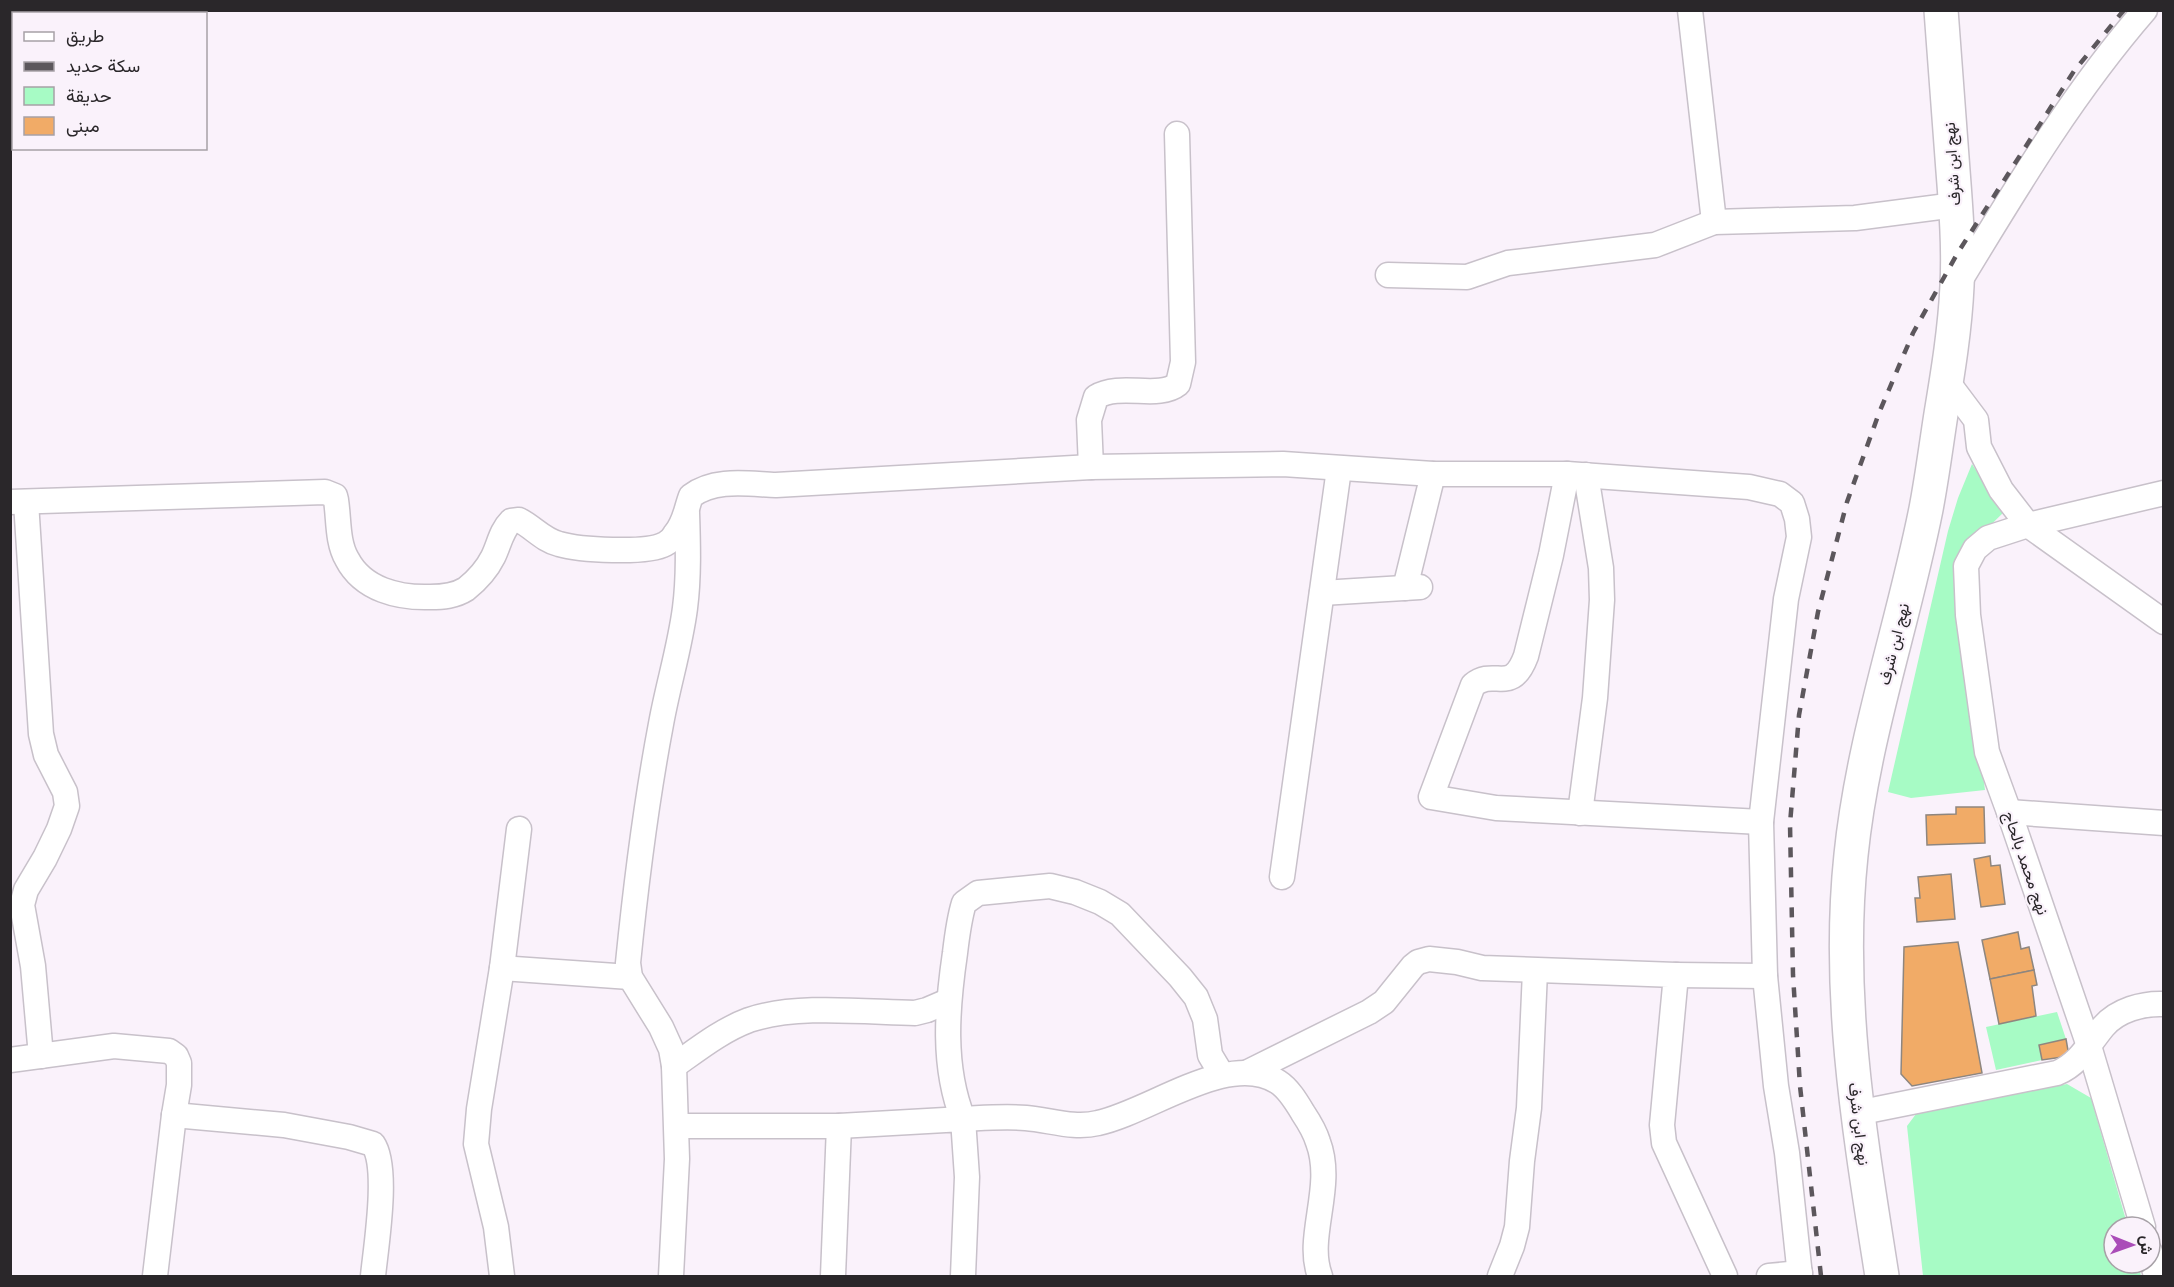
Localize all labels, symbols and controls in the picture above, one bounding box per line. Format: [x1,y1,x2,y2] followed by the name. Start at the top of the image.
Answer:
[12,12,207,150] legend
[66,24,104,48] text: طريق
[66,54,140,78] text: سكة حديد
[66,84,112,108] text: حديقة
[66,114,100,138] text: مبنى
[1939,122,1966,206] street label: نهج ابن شرف
[1874,601,1915,687] street label: نهج ابن شرف
[1997,808,2054,918] street label: نهج محمد بالحاج
[1842,1081,1875,1167] street label: نهج ابن شرف
[2102,1215,2162,1275] north arrow
[2136,1235,2157,1255] text: ش

